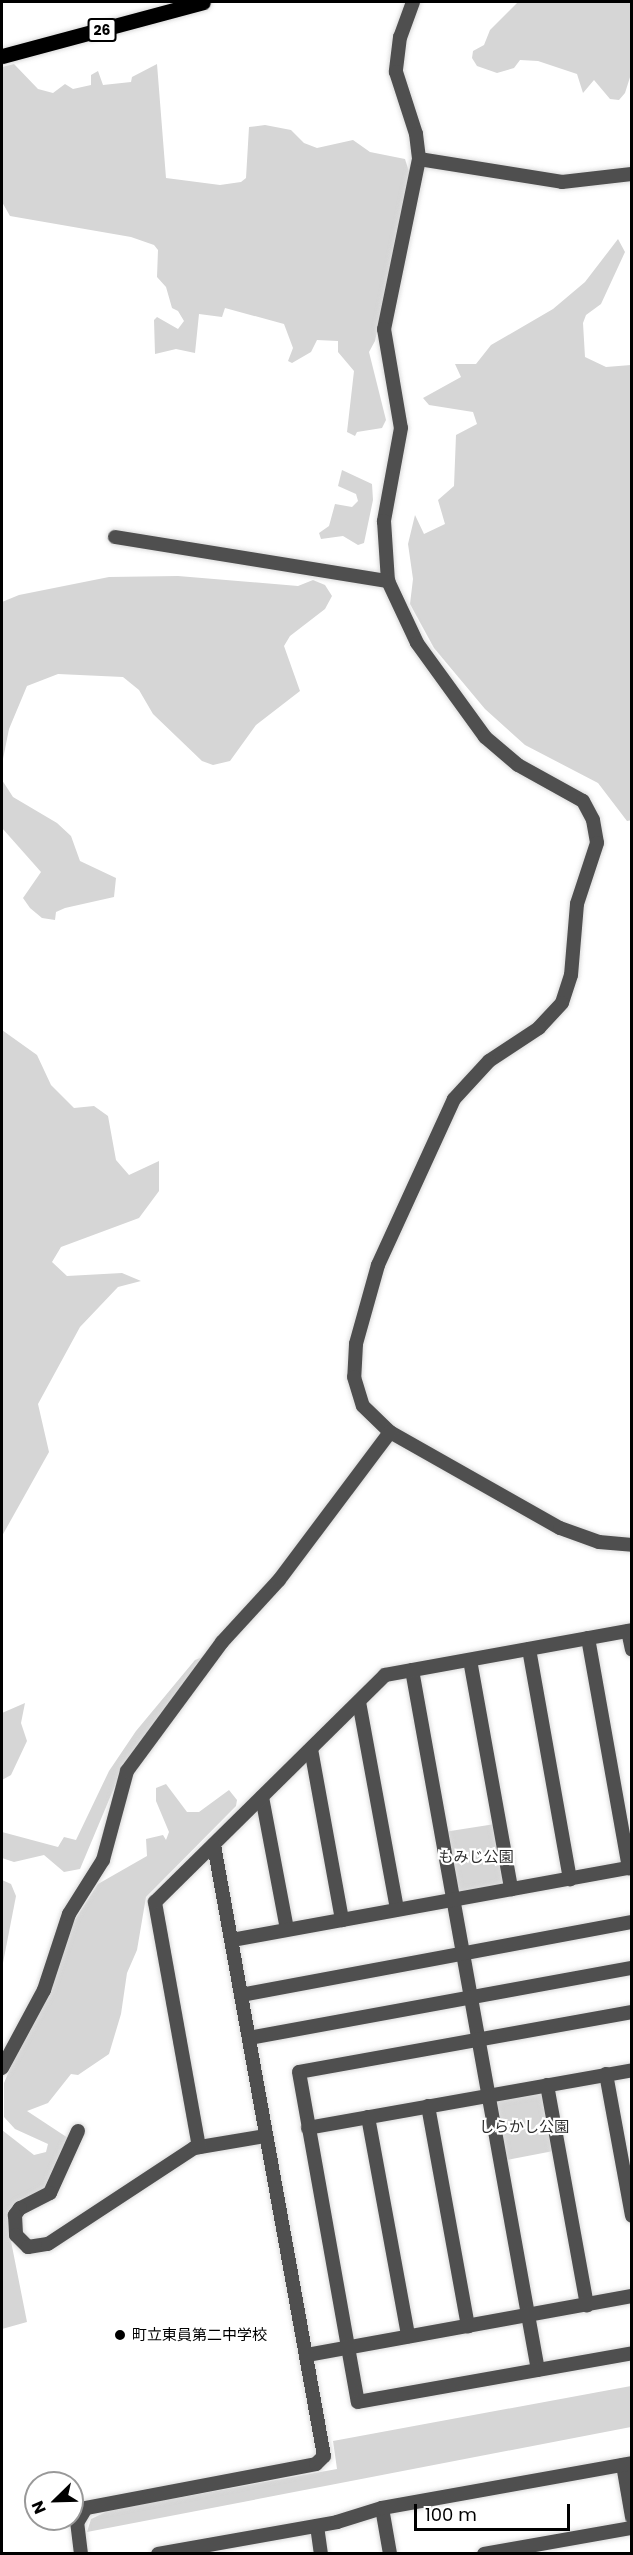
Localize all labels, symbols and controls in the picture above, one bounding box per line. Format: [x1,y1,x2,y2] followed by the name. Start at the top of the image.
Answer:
[87,19,117,41] road number: 26
[439,1848,513,1866] park label: もみじ公園
[479,2118,569,2136] park label: しらかし公園
[132,2326,267,2344] place label: 町立東員第二中学校
[113,2328,127,2342] marker: 町立東員第二中学校
[24,2471,84,2531] north arrow
[417,2492,573,2530] scale bar
[26,2497,52,2517] text: N
[425,2502,477,2527] text: 100 m

